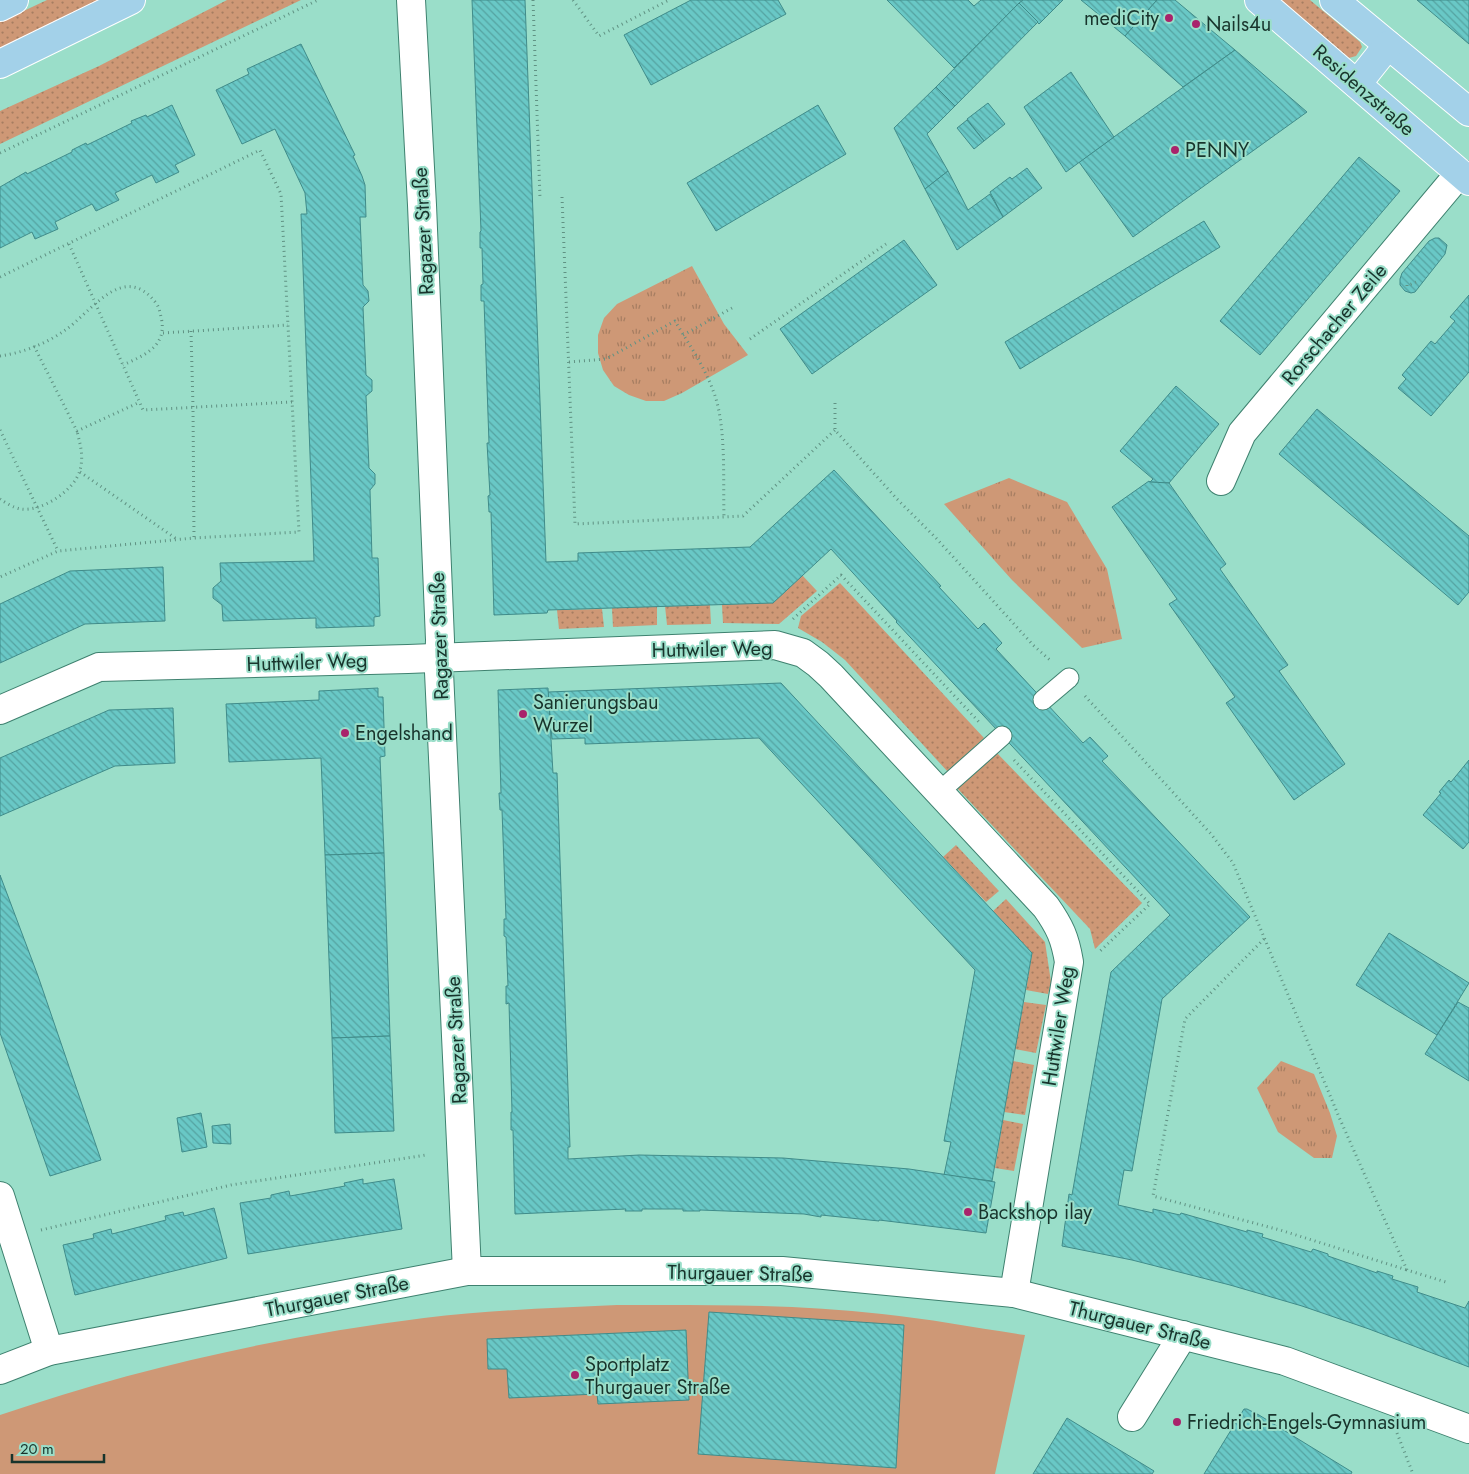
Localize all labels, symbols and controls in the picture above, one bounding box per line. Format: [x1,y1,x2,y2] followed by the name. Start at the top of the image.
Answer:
[1084,4,1159,33] place label: mediCity
[1206,10,1271,39] place label: Nails4u
[1163,12,1175,24] marker: mediCity
[1190,18,1202,30] marker: Nails4u
[1306,38,1421,143] street label: Residenzstraße
[1185,136,1250,165] place label: PENNY
[1169,144,1181,156] marker: PENNY
[406,166,441,296] street label: Ragazer Straße
[1275,257,1394,391] street label: Rorschacher Zeile
[423,572,456,700] street label: Ragazer Straße
[651,634,773,665] street label: Huttwiler Weg
[246,646,368,679] street label: Huttwiler Weg
[533,688,658,740] place label: Sanierungsbau Wurzel
[517,708,529,720] marker: Sanierungsbau Wurzel
[355,719,453,748] place label: Engelshand
[339,727,351,739] marker: Engelshand
[1035,964,1082,1088] street label: Huttwiler Weg
[439,975,474,1105] street label: Ragazer Straße
[978,1198,1092,1227] place label: Backshop ilay
[962,1206,974,1218] marker: Backshop ilay
[667,1258,813,1289] street label: Thurgauer Straße
[263,1268,411,1325] street label: Thurgauer Straße
[1066,1294,1214,1357] street label: Thurgauer Straße
[585,1350,730,1402] place label: Sportplatz Thurgauer Straße
[569,1369,581,1381] marker: Sportplatz Thurgauer Straße
[1187,1408,1426,1437] place label: Friedrich-Engels-Gymnasium
[1171,1416,1183,1428] marker: Friedrich-Engels-Gymnasium
[12,1432,105,1464] scale bar
[20,1438,54,1460] text: 20 m

